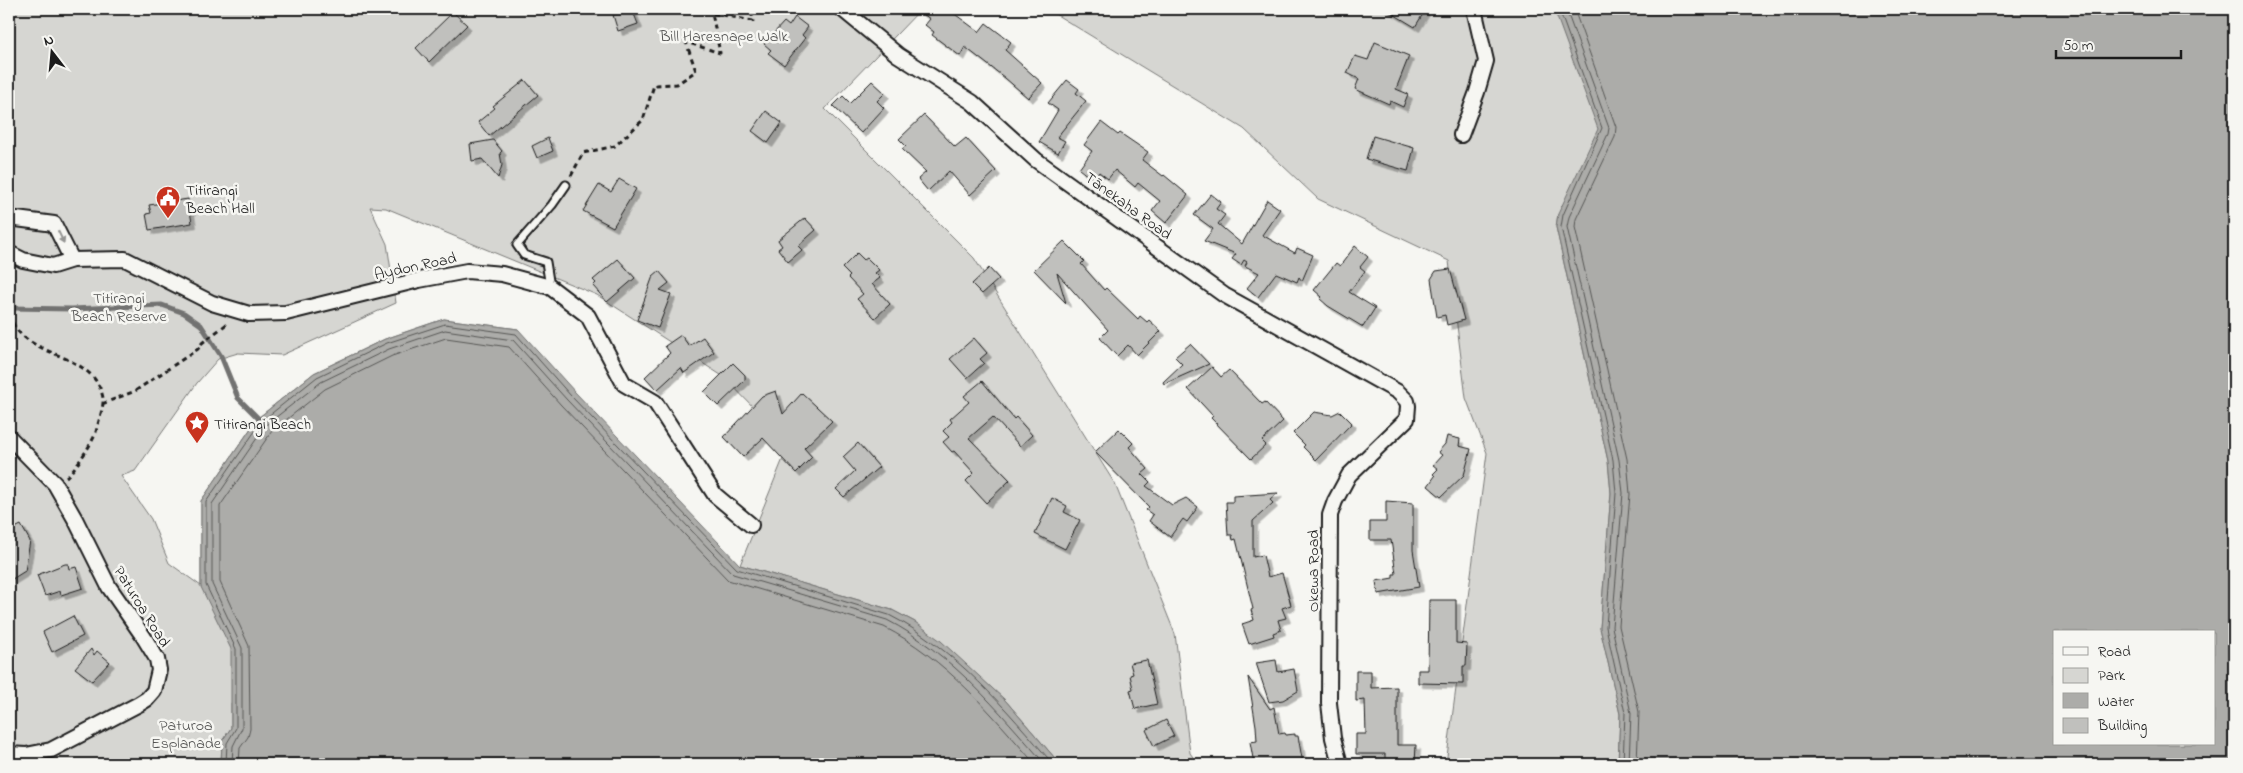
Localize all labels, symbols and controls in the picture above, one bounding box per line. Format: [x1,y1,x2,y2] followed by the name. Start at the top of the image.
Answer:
[659,25,789,49] park label: Bill Haresnape Walk
[28,28,78,78] north arrow
[2056,28,2180,60] scale bar
[41,30,56,52] text: N
[2063,35,2094,57] text: 50 m
[1079,167,1177,247] street label: Tānekaha Road
[185,179,255,221] place label: Titirangi Beach Hall
[155,185,181,219] public building icon: Titirangi Beach Hall
[57,230,65,244] one-way arrow
[372,247,459,287] street label: Aydon Road
[70,287,168,329] park label: Titirangi Beach Reserve
[184,410,210,444] place icon: Titirangi Beach
[214,413,311,437] place label: Titirangi Beach
[1302,530,1326,612] street label: Okewa Road
[107,562,176,652] street label: Paturoa Road
[2053,630,2216,746] legend
[2098,641,2131,663] text: Road
[2098,665,2126,687] text: Park
[2098,691,2134,713] text: Water
[151,714,222,756] park label: Paturoa Esplanade
[2097,715,2147,738] text: Building

